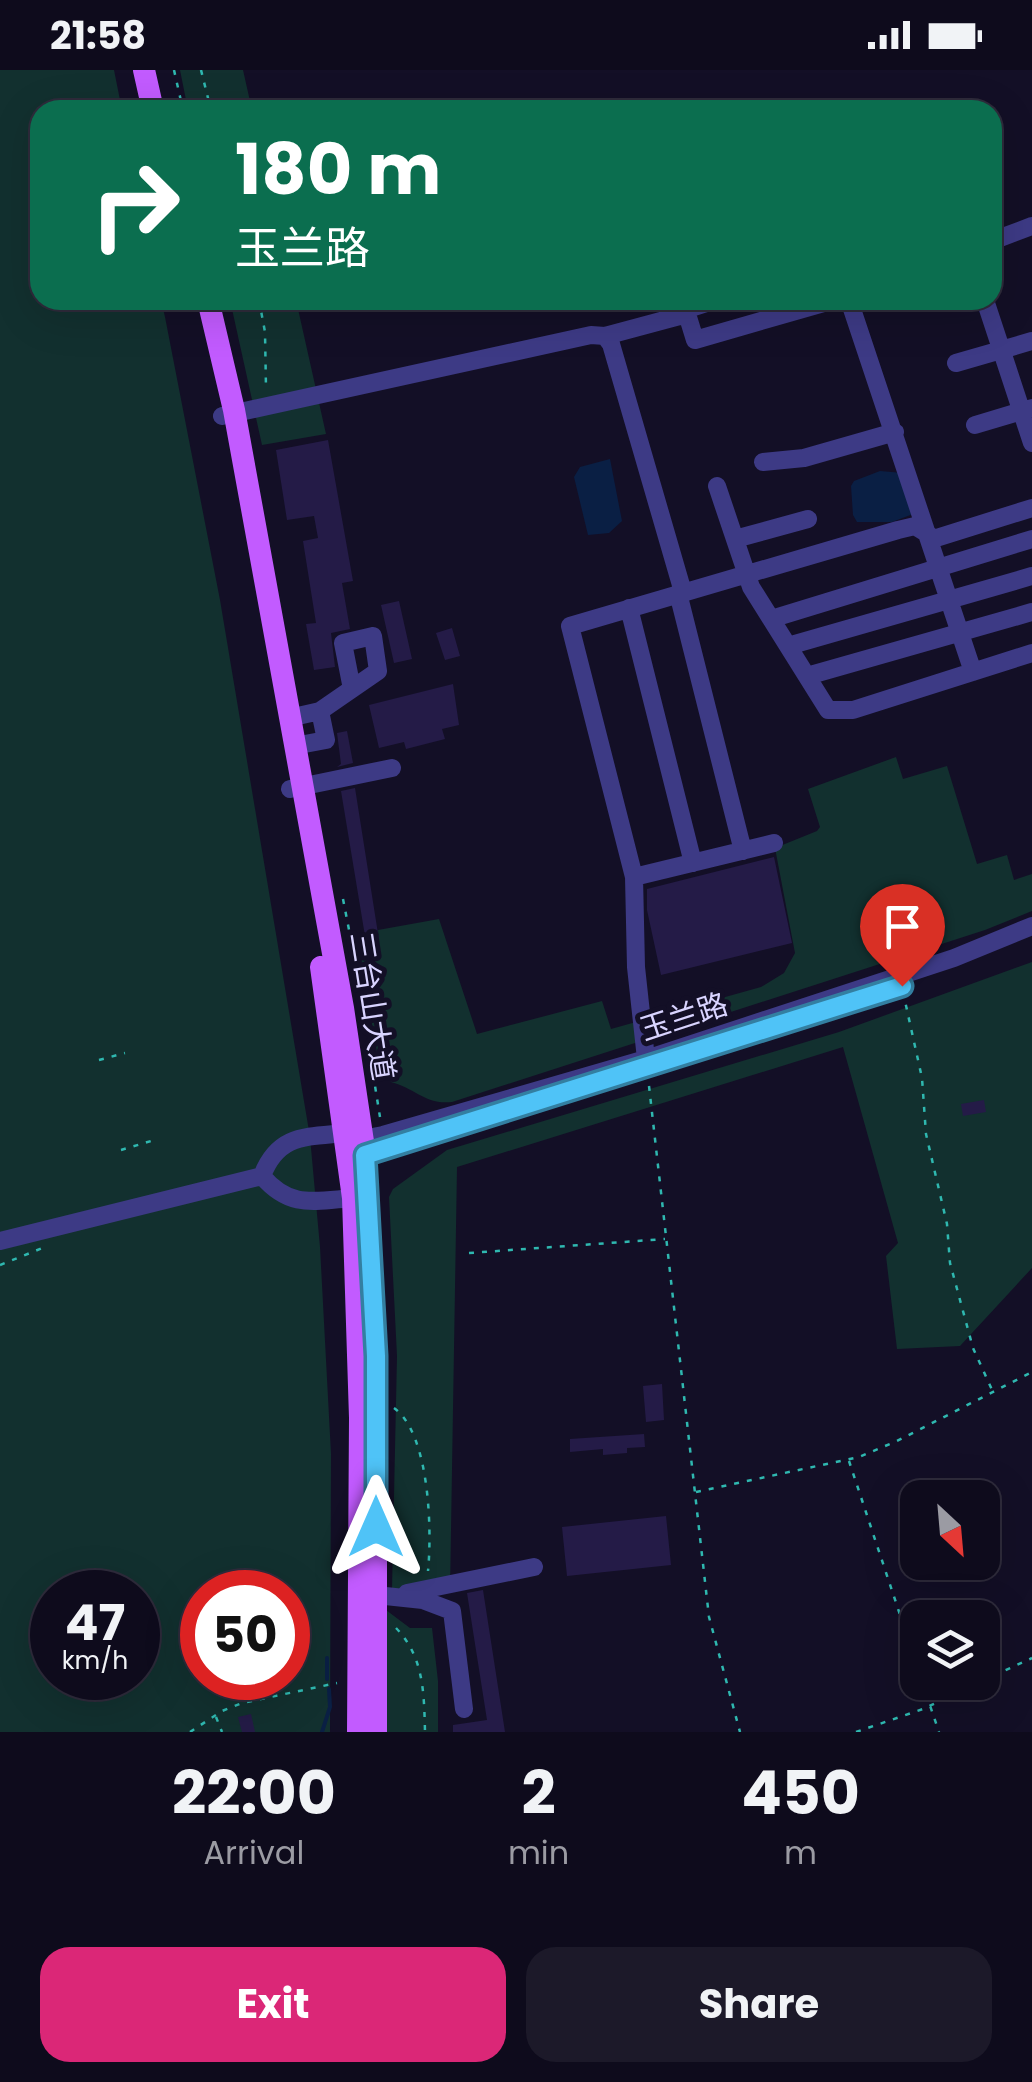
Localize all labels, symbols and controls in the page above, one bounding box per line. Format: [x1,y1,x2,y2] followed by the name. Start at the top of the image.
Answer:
[50,9,146,62] text: 21:58
[235,120,441,219] text: 180 m
[70,140,200,270] icon: right
[235,217,370,280] text: 玉兰路
[860,884,945,987] pin
[875,899,930,954] icon: arrive
[340,928,405,1083] street label: 三台山大道
[634,982,733,1051] street label: 玉兰路
[324,1475,428,1579] position arrow
[900,1480,1000,1580] north arrow
[900,1480,1000,1700] map controls
[180,1570,310,1700] speed limit sign: 50
[65,1587,125,1658] text: 47
[900,1600,1000,1700] button: layers
[62,1643,128,1678] text: km/h
[172,1751,336,1835] text: 22:00
[521,1751,556,1835] text: 2
[741,1751,860,1835] text: 450
[204,1830,304,1875] text: Arrival
[508,1830,569,1875] text: min
[784,1830,817,1875] text: m
[40,1947,506,2062] button: Exit
[526,1947,992,2062] button: Share

